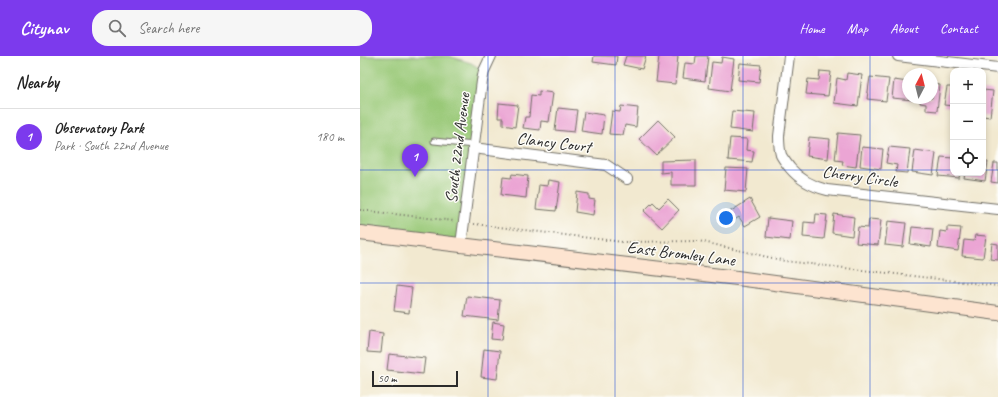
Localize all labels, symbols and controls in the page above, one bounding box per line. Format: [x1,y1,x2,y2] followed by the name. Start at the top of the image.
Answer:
[92,10,372,46] search box
[20,16,68,40] text: Citynav
[106,17,128,39] icon: search
[138,19,199,38] text: Search here
[799,20,825,37] text: Home
[847,20,868,37] text: Map
[890,20,918,37] text: About
[940,20,978,37] text: Contact
[902,68,938,104] north arrow
[950,68,986,176] map controls
[950,68,986,104] button: +
[16,72,59,93] text: Nearby
[440,90,475,204] street label: South 22nd Avenue
[950,104,986,140] button: −
[54,119,144,138] text: Observatory Park
[516,128,594,158] street label: Clancy Court
[26,129,32,145] text: 1
[316,129,344,145] text: 180 m
[54,138,168,154] text: Park · South 22nd Avenue
[950,140,986,176] button: locate
[402,144,428,177] pin: 1
[821,161,900,192] street label: Cherry Circle
[716,208,736,228] your location
[626,236,738,271] street label: East Bromley Lane
[372,369,458,388] scale bar
[378,371,397,385] text: 50 m

